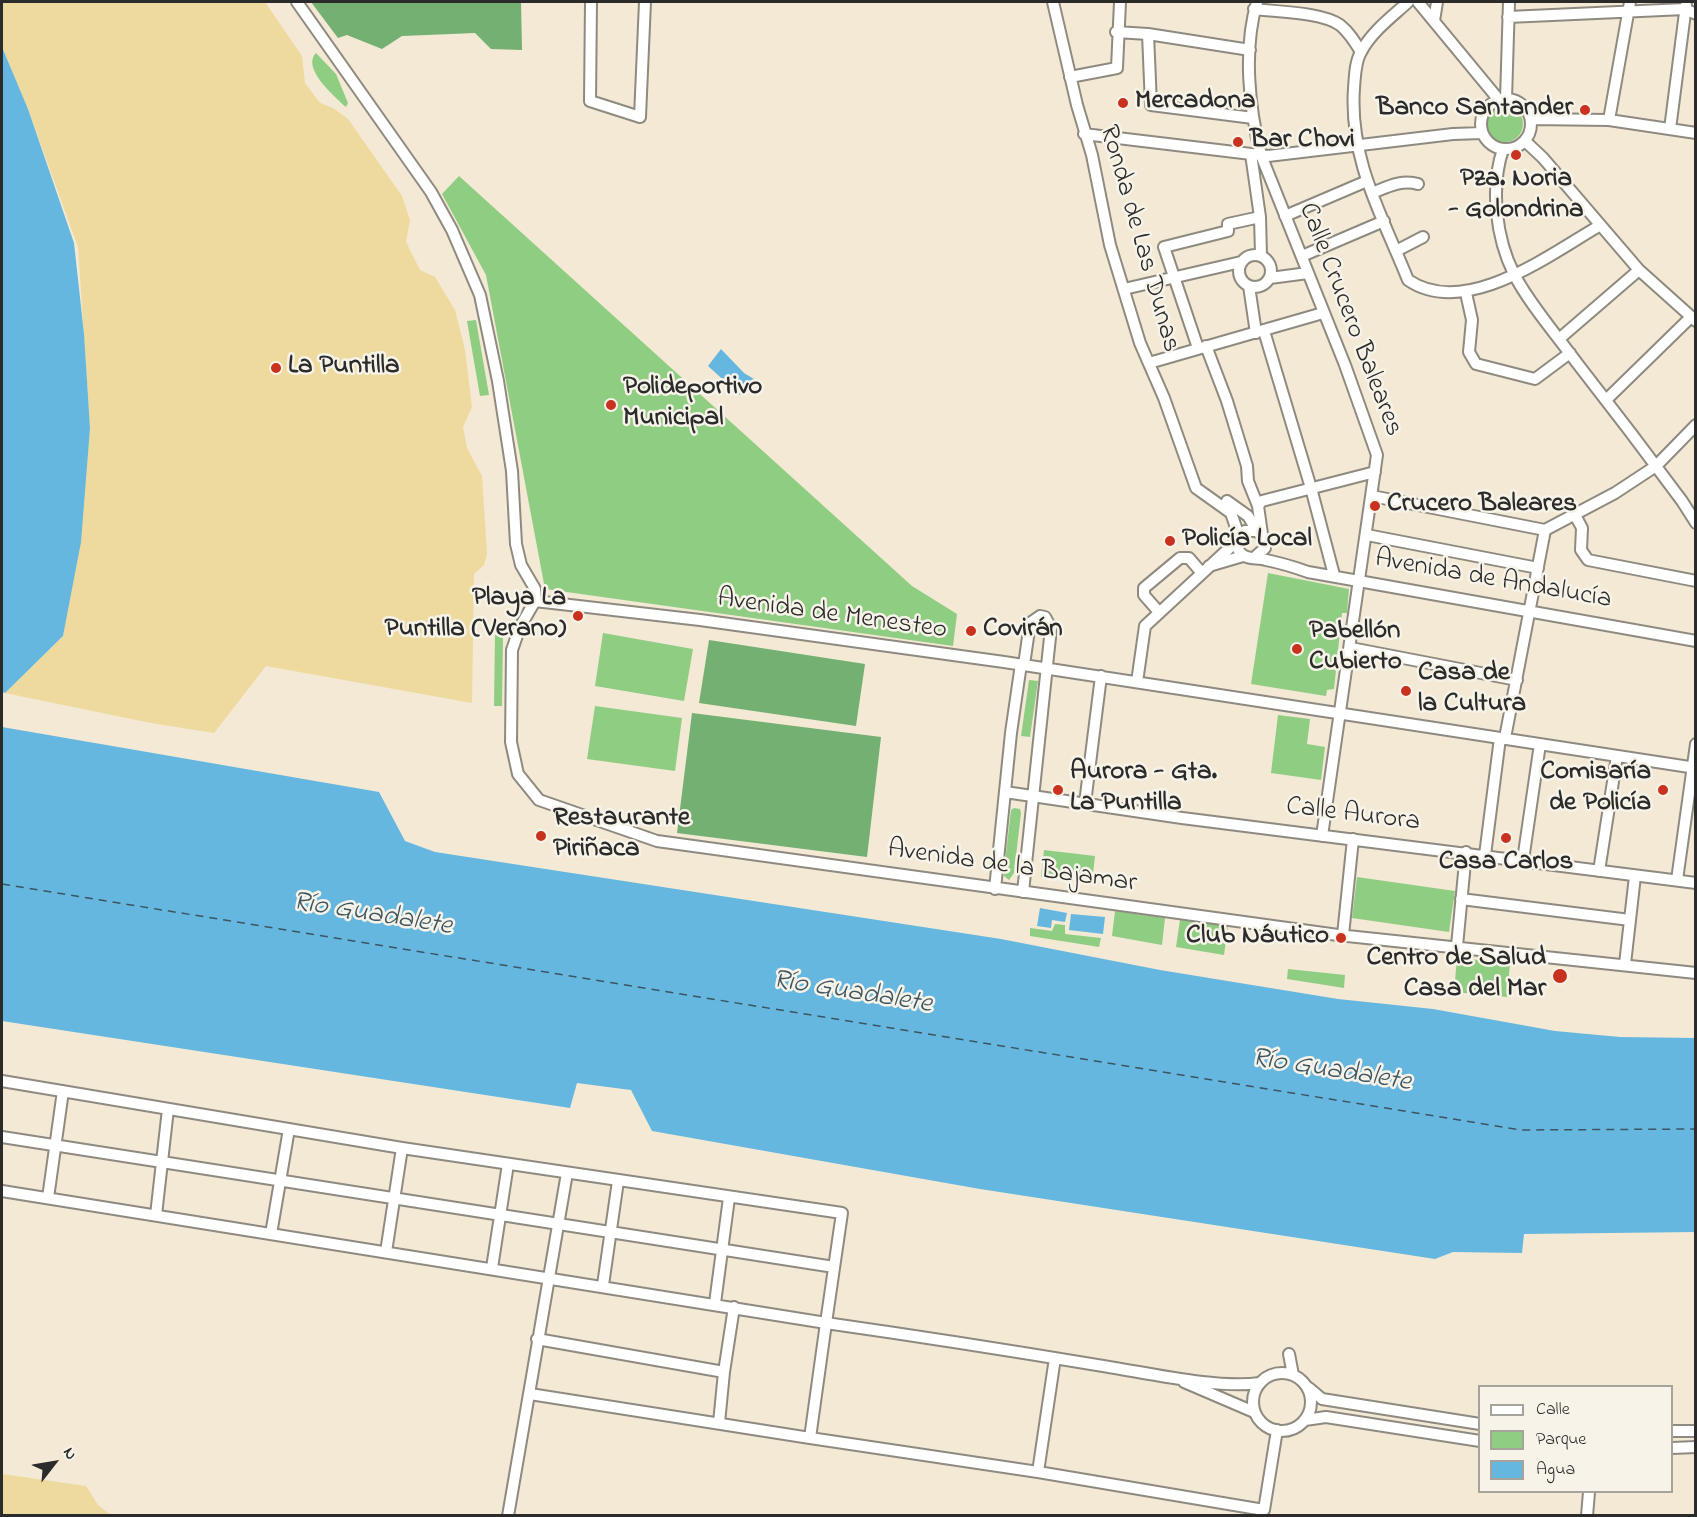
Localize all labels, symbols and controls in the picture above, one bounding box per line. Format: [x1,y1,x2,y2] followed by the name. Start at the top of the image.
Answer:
[1135,87,1256,119] place label: Mercadona
[1376,94,1573,126] place label: Banco Santander
[1116,96,1130,110] marker: Mercadona
[1578,103,1592,117] marker: Banco Santander
[1090,122,1186,356] street label: Ronda de Las Dunas
[1250,126,1355,158] place label: Bar Chovi
[1231,135,1245,149] marker: Bar Chovi
[1509,148,1523,162] marker: Pza. Noria - Golondrina
[1448,165,1584,228] place label: Pza. Noria - Golondrina
[1290,199,1408,441] street label: Calle Crucero Baleares
[288,352,400,384] place label: La Puntilla
[269,361,283,375] marker: La Puntilla
[623,373,762,436] place label: Polideportivo Municipal
[604,398,618,412] marker: Polideportivo Municipal
[1387,490,1577,522] place label: Crucero Baleares
[1368,499,1382,513] marker: Crucero Baleares
[1182,525,1312,557] place label: Policía Local
[1163,534,1177,548] marker: Policía Local
[1372,544,1614,618] street label: Avenida de Andalucía
[385,584,566,647] place label: Playa La Puntilla (Verano)
[715,584,949,648] street label: Avenida de Menesteo
[571,609,585,623] marker: Playa La Puntilla (Verano)
[983,615,1062,647] place label: Covirán
[1309,617,1402,680] place label: Pabellón Cubierto
[964,624,978,638] marker: Covirán
[1290,642,1304,656] marker: Pabellón Cubierto
[1418,659,1526,722] place label: Casa de la Cultura
[1399,684,1413,698] marker: Casa de la Cultura
[1070,758,1217,821] place label: Aurora - Gta. La Puntilla
[1540,758,1651,821] place label: Comisaría de Policía
[1051,783,1065,797] marker: Aurora - Gta. La Puntilla
[1656,783,1670,797] marker: Comisaría de Policía
[1284,792,1422,840] street label: Calle Aurora
[553,804,690,867] place label: Restaurante Piriñaca
[534,829,548,843] marker: Restaurante Piriñaca
[1499,831,1513,845] marker: Casa Carlos
[885,834,1139,902] street label: Avenida de la Bajamar
[1439,848,1573,880] place label: Casa Carlos
[290,887,454,945] water label: Río Guadalete
[1186,922,1329,954] place label: Club Náutico
[1334,931,1348,945] marker: Club Náutico
[1367,944,1546,1007] place label: Centro de Salud Casa del Mar
[770,965,934,1023] water label: Río Guadalete
[1551,967,1569,985] marker: Centro de Salud Casa del Mar
[1249,1043,1413,1101] water label: Río Guadalete
[1478,1385,1673,1493] legend
[1536,1397,1570,1423] text: Calle
[1536,1427,1586,1453] text: Parque
[24,1433,84,1493] north arrow
[56,1443,82,1465] text: N
[1536,1457,1575,1483] text: Agua

